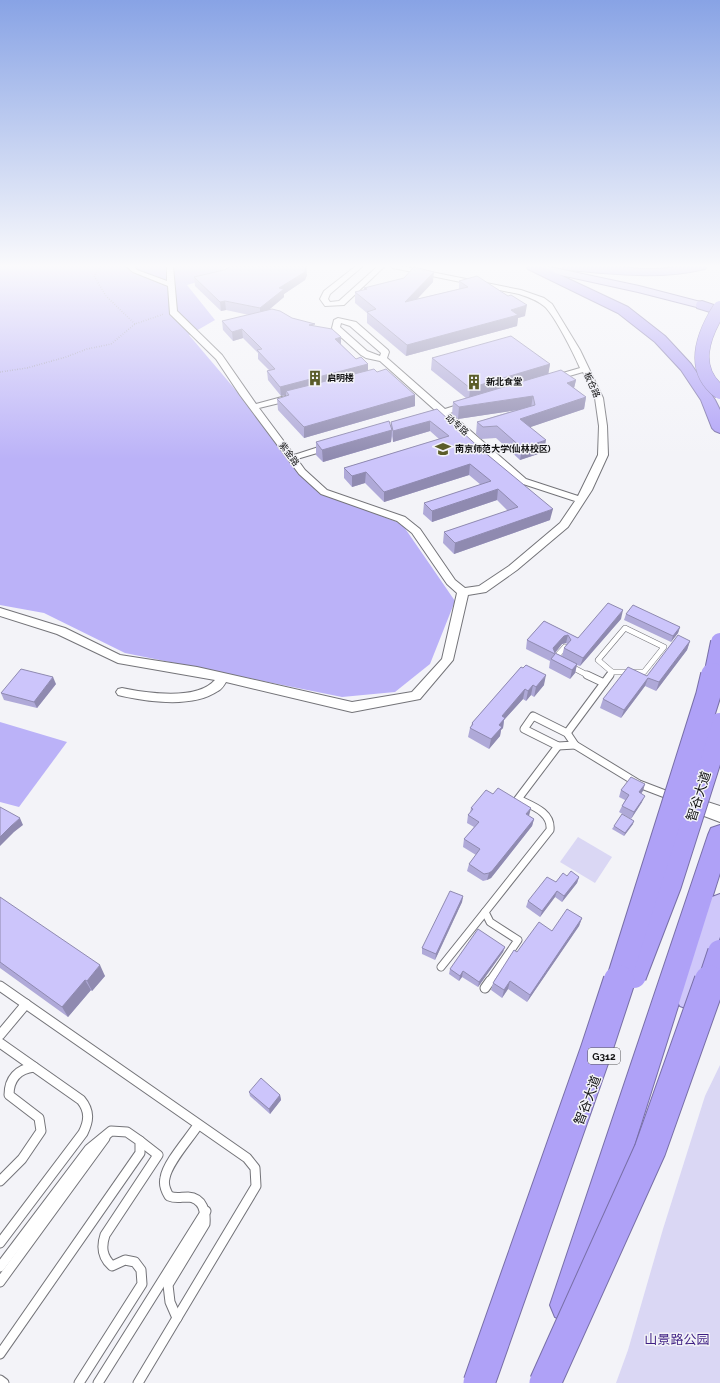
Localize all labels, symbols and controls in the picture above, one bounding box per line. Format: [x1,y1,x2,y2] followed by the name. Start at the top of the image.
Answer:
[306,369,324,387] building icon: 启明楼
[582,371,602,399] street label: 板仓路
[327,373,354,383] place label: 启明楼
[465,373,483,391] building icon: 新北食堂
[486,377,522,387] place label: 新北食堂
[444,412,470,438] street label: 动专路
[277,440,301,468] street label: 紫金路
[434,440,452,458] school or university icon: 南京师范大学(仙林校区)
[455,443,551,454] place label: 南京师范大学(仙林校区)
[683,769,714,823] street label: 智谷大道
[588,1048,620,1064] road number: G312
[571,1073,604,1127] street label: 智谷大道
[644,1332,710,1347] park label: 山景路公园

